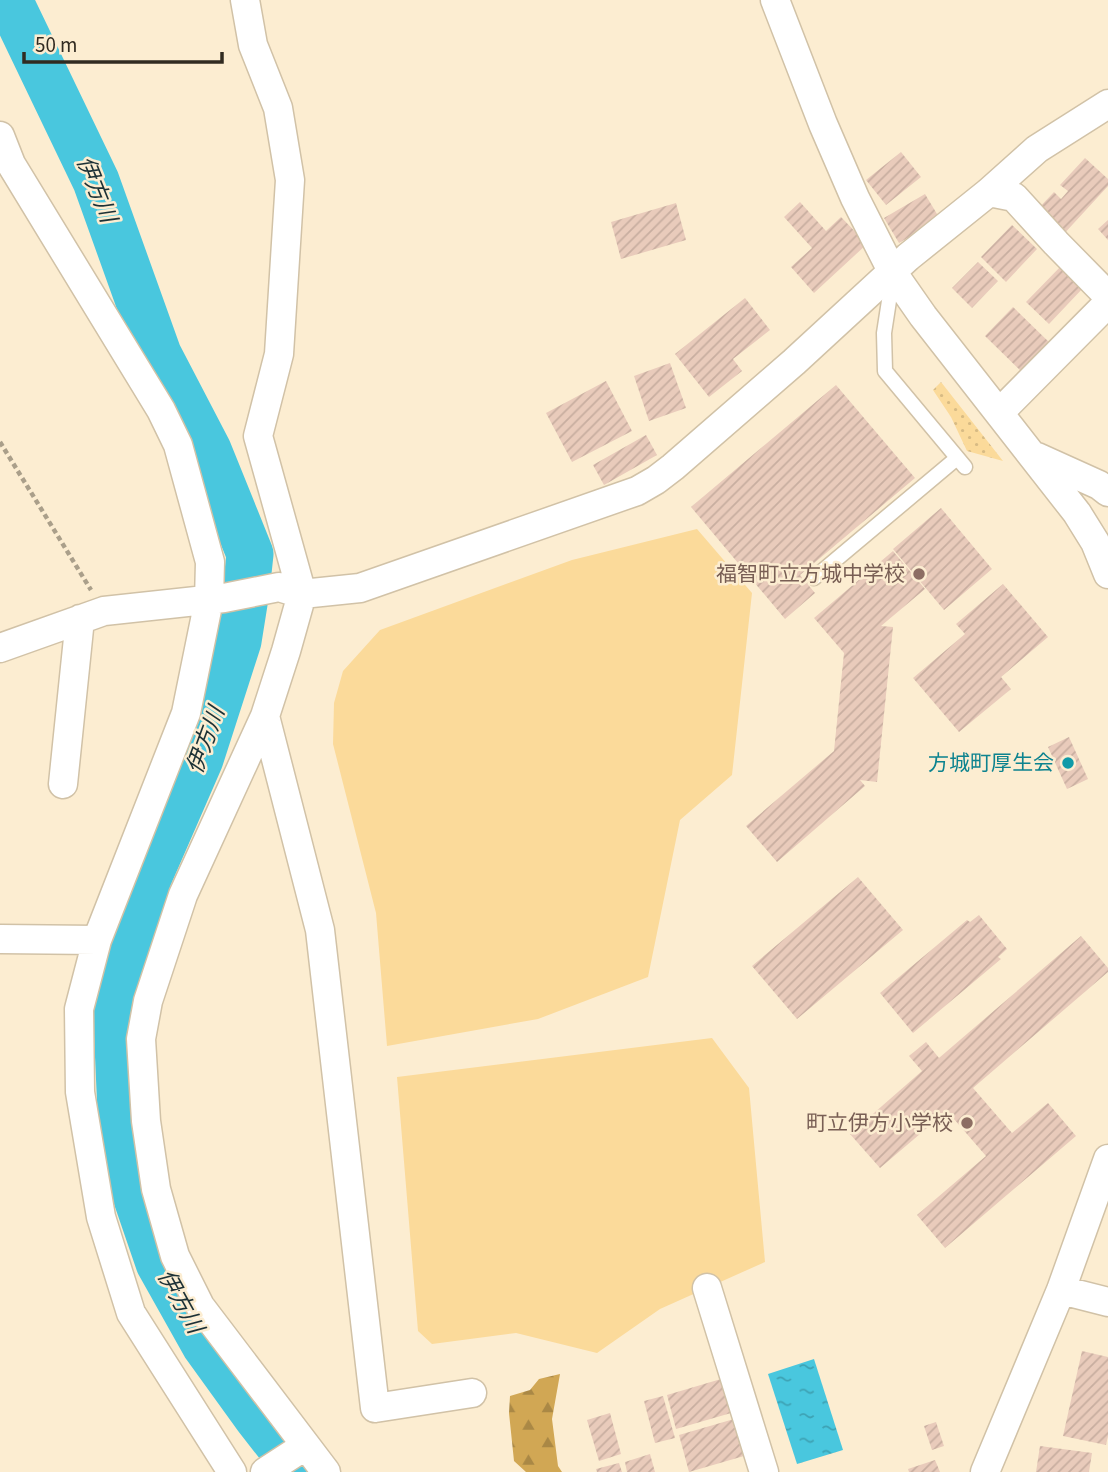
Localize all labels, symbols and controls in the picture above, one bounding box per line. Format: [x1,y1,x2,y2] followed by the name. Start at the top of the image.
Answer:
[24,21,222,65] scale bar
[35,30,77,60] text: 50 m
[68,151,126,230] water label: 伊方川
[716,559,905,589] place label: 福智町立方城中学校
[911,566,927,582] marker: 福智町立方城中学校
[178,699,234,778] water label: 伊方川
[928,748,1054,778] place label: 方城町厚生会
[1060,755,1076,771] marker: 方城町厚生会
[806,1108,953,1138] place label: 町立伊方小学校
[959,1115,975,1131] marker: 町立伊方小学校
[149,1263,213,1342] water label: 伊方川

